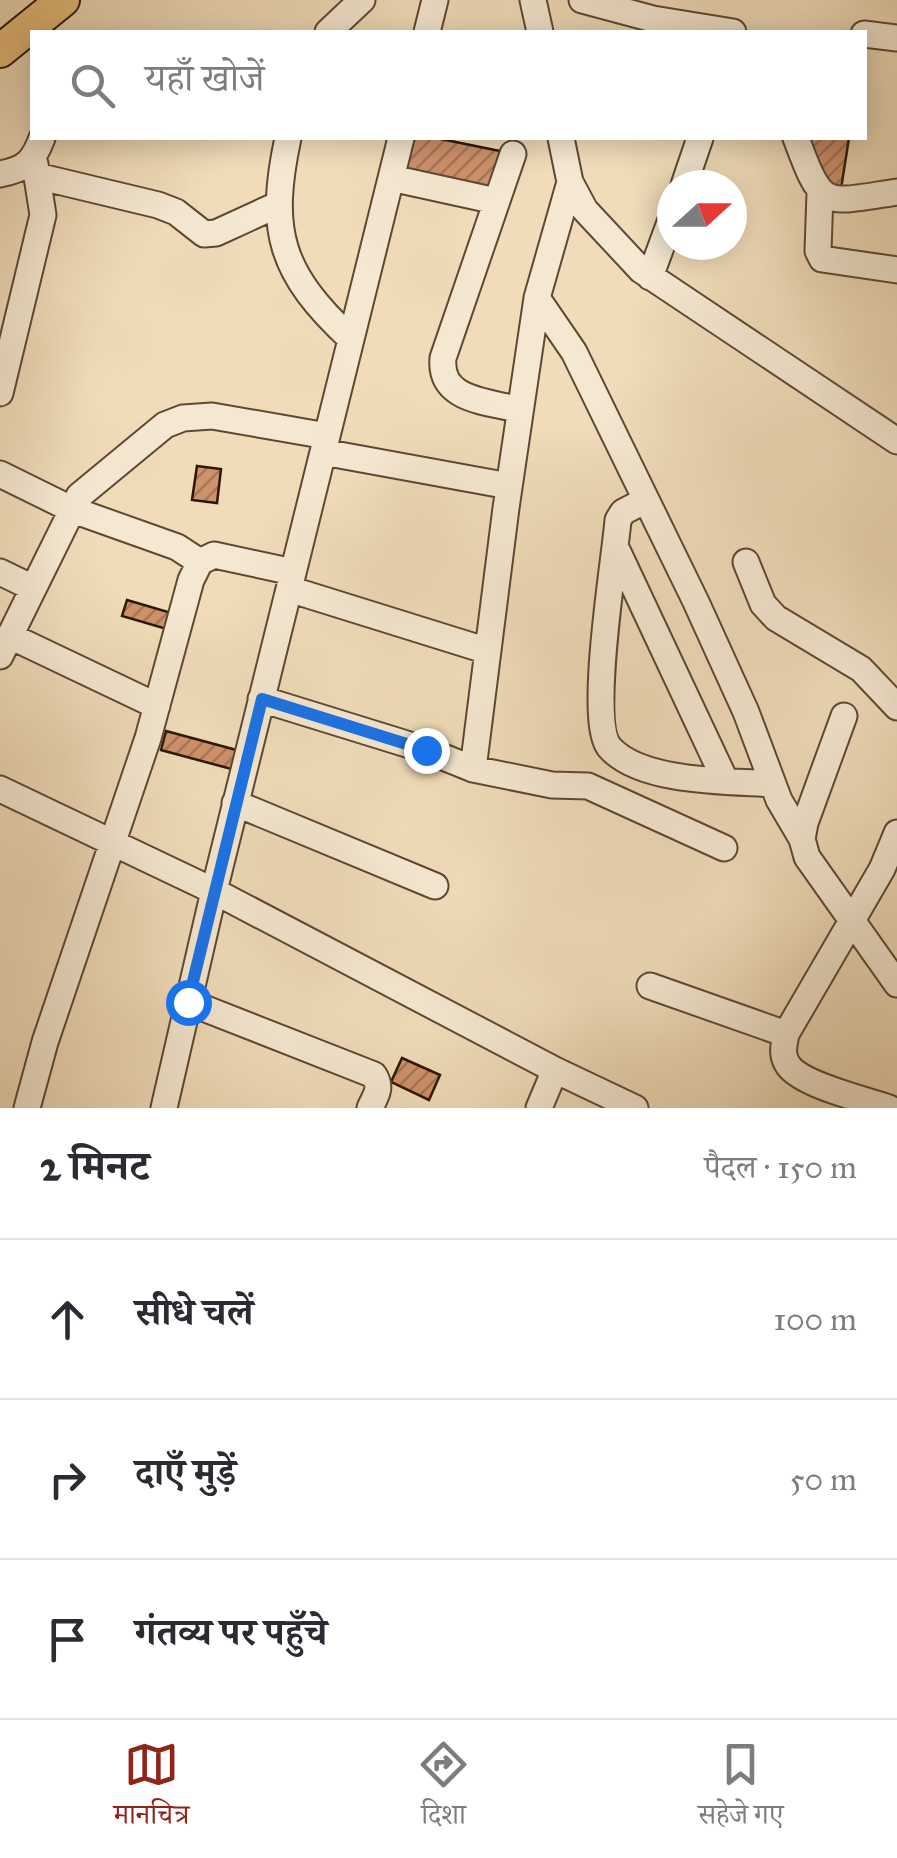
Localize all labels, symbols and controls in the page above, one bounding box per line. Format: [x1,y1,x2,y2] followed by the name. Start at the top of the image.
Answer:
[30,30,867,140] search box
[145,55,264,101] text: यहाँ खोजें
[65,58,120,113] icon: search
[657,170,747,260] north arrow
[404,728,450,774] route end
[166,980,212,1026] route start
[40,1140,149,1192] text: 2 मिनट
[704,1148,857,1187] text: पैदल · 150 m
[135,1289,253,1335] text: सीधे चलें
[40,1292,95,1347] icon: ahead
[773,1300,857,1339] text: 100 m
[135,1449,236,1495] text: दाएँ मुड़ें
[40,1452,95,1507] icon: right
[790,1460,857,1499] text: 50 m
[135,1609,327,1655] text: गंतव्य पर पहुँचे
[40,1612,95,1667] icon: arrive
[113,1737,189,1842] tab: मानचित्र
[416,1737,471,1842] tab: दिशा
[698,1737,784,1842] tab: सहेजे गए

